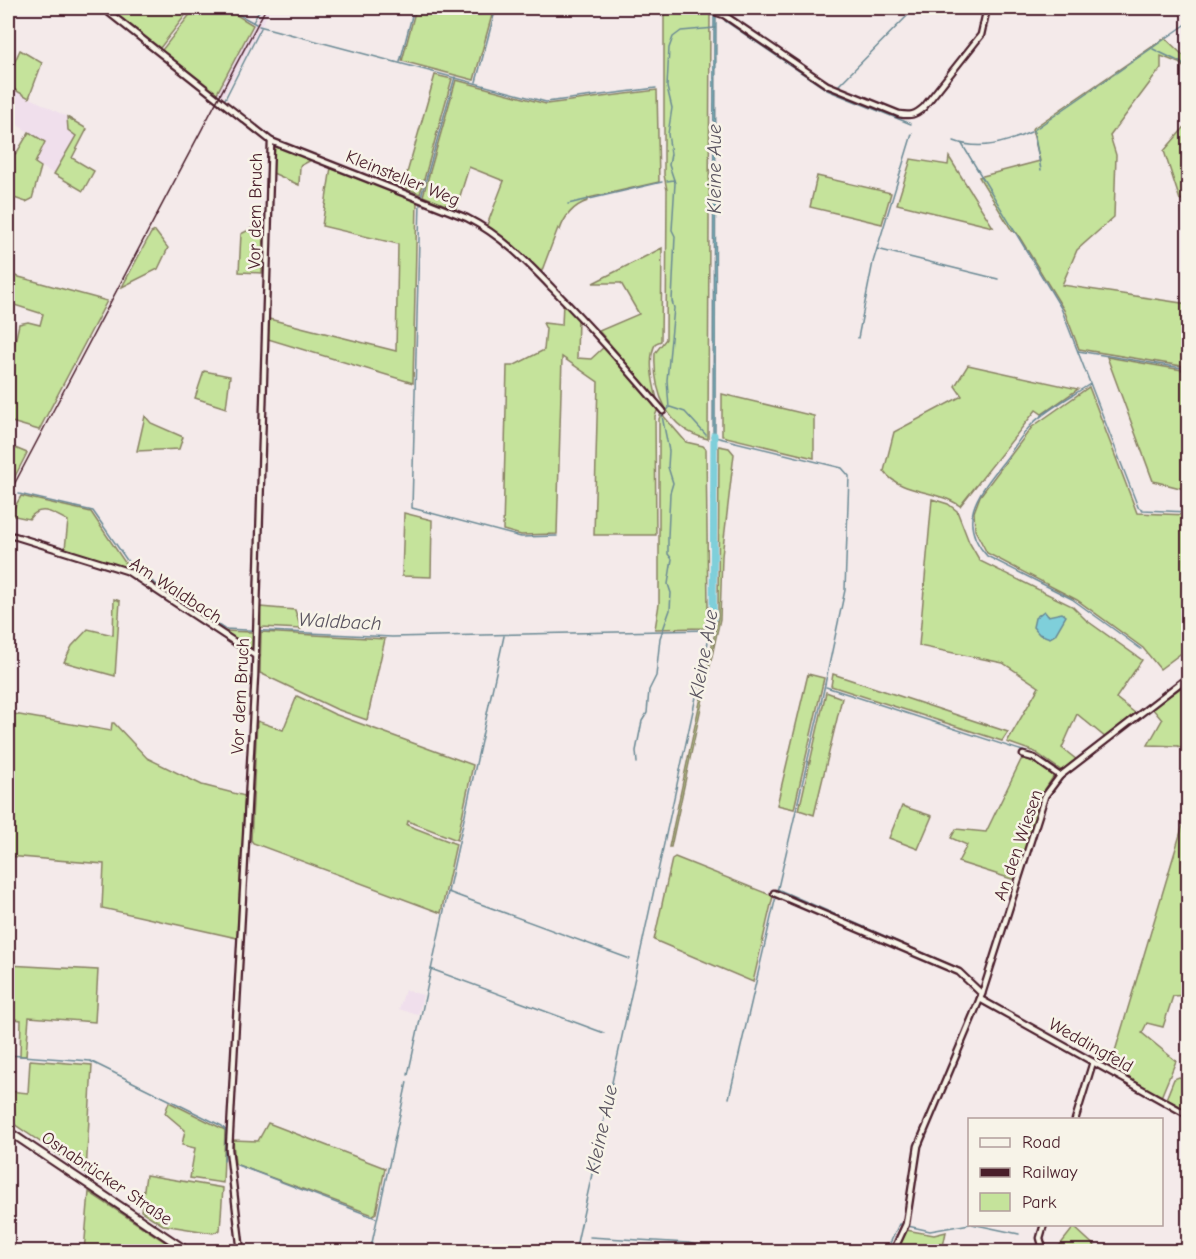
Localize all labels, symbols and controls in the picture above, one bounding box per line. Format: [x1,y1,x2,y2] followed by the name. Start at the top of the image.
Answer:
[703,124,726,214] water label: Kleine Aue
[343,146,463,211] street label: Kleinsteller Weg
[244,153,267,269] street label: Vor dem Bruch
[126,553,226,628] street label: Am Waldbach
[298,608,382,635] water label: Waldbach
[684,608,723,700] water label: Kleine Aue
[227,637,254,755] street label: Vor dem Bruch
[990,787,1047,903] street label: An den Wiesen
[1045,1014,1137,1077] street label: Weddingfeld
[581,1083,622,1176] water label: Kleine Aue
[968,1118,1163,1226] legend
[37,1127,176,1230] street label: Osnabrücker Straße
[1022,1132,1061,1153] text: Road
[1022,1162,1079,1183] text: Railway
[1022,1192,1057,1213] text: Park

